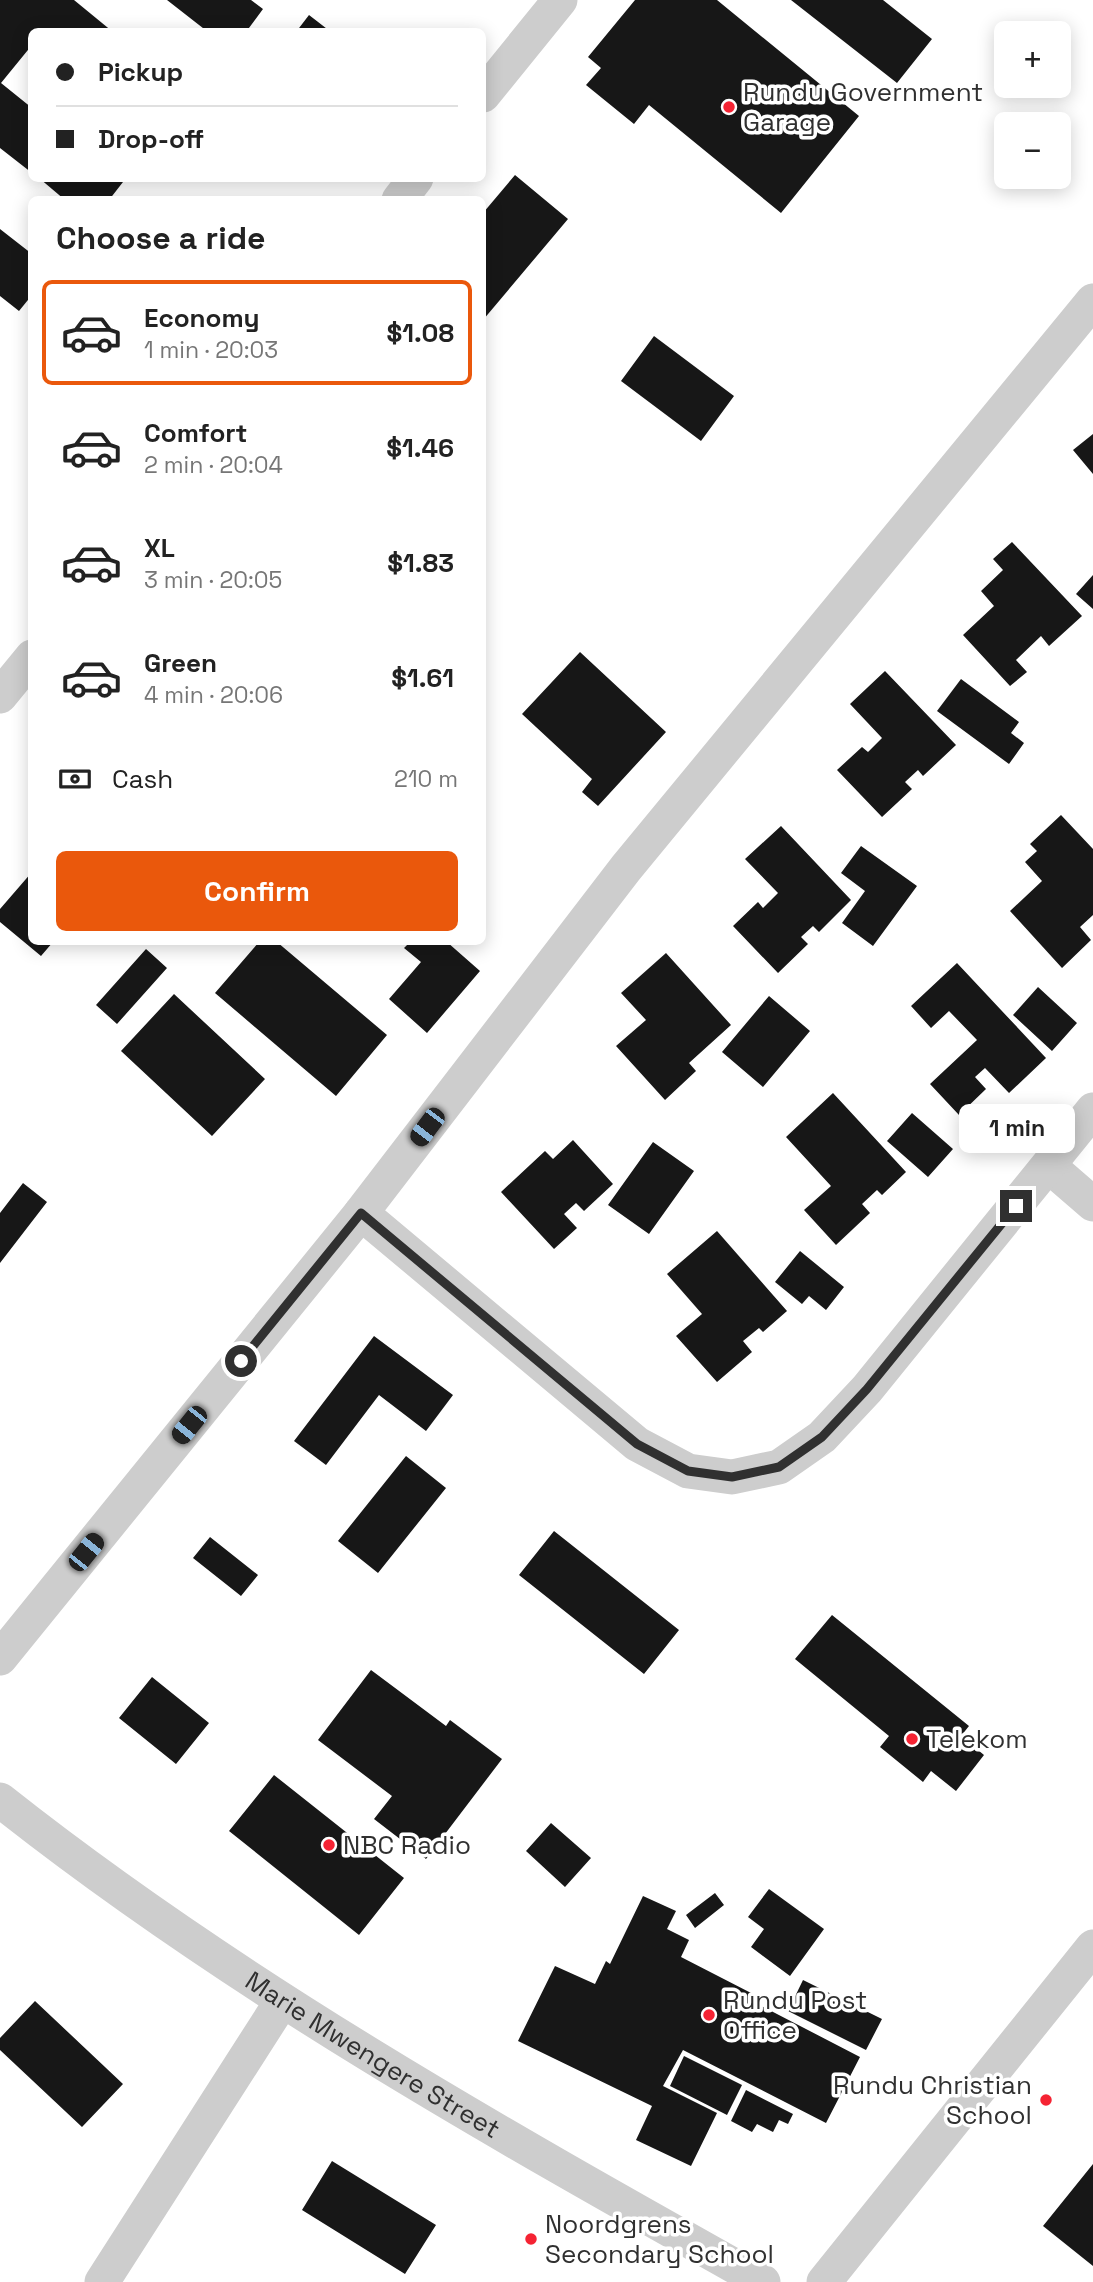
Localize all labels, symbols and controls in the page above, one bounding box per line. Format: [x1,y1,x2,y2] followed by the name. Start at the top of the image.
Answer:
[994,21,1071,189] map controls
[994,21,1071,98] button: +
[98,55,183,89] text: Pickup
[743,75,983,139] place label: Rundu Government Garage
[721,99,737,115] marker: Rundu Government Garage
[994,112,1071,189] button: −
[98,122,204,156] text: Drop-off
[56,218,266,258] text: Choose a ride
[60,301,123,364] icon: car
[144,301,260,335] text: Economy
[387,316,454,350] text: $1.08
[144,335,278,365] text: 1 min · 20:03
[60,416,123,479] icon: car
[144,416,247,450] text: Comfort
[386,431,454,465] text: $1.46
[144,450,283,480] text: 2 min · 20:04
[60,531,123,594] icon: car
[144,531,175,565] text: XL
[387,546,454,580] text: $1.83
[144,565,282,595] text: 3 min · 20:05
[60,646,123,709] icon: car
[144,646,217,680] text: Green
[391,661,454,695] text: $1.61
[144,680,283,710] text: 4 min · 20:06
[56,760,94,798] icon: cash
[112,762,173,796] text: Cash
[394,764,458,794] text: 210 m
[56,851,458,931] button: Confirm
[406,1104,449,1150] car
[958,1104,1074,1154] callout: 1 min
[989,1113,1045,1143] text: 1 min
[1000,1190,1032,1222] route end
[225,1345,257,1377] route start
[168,1402,211,1448] car
[65,1529,108,1575] car
[926,1722,1028,1756] place label: Telekom
[904,1731,920,1747] marker: Telekom
[343,1828,471,1862] place label: NBC Radio
[321,1837,337,1853] marker: NBC Radio
[239,1964,507,2146] street label: Marie Mwengere Street
[723,1983,867,2047] place label: Rundu Post Office
[701,2007,717,2023] marker: Rundu Post Office
[833,2068,1032,2132] place label: Rundu Christian School
[1038,2092,1054,2108] marker: Rundu Christian School
[545,2207,774,2271] place label: Noordgrens Secondary School
[523,2231,539,2247] marker: Noordgrens Secondary School

